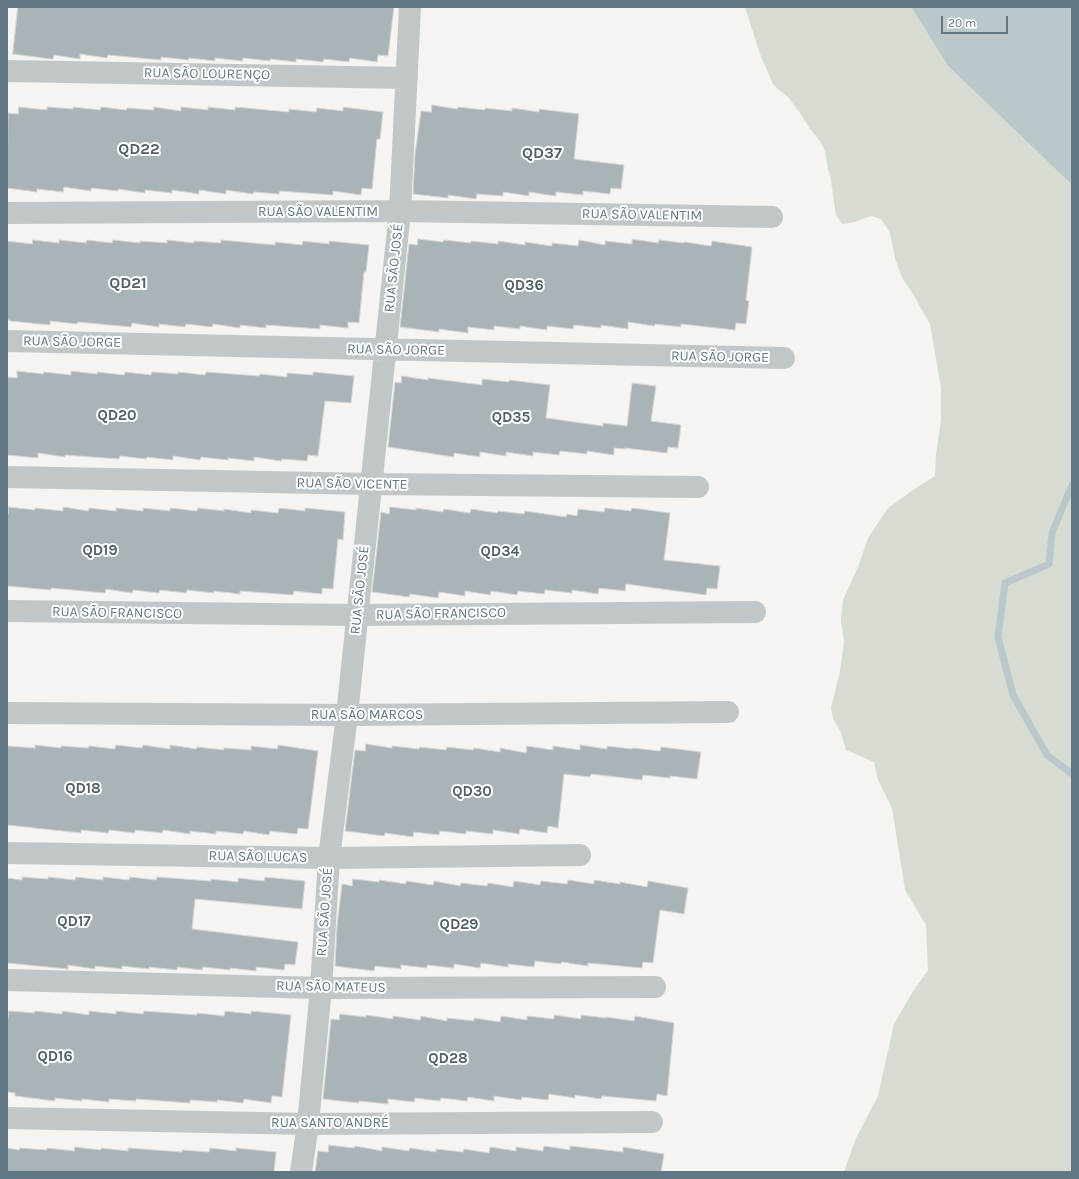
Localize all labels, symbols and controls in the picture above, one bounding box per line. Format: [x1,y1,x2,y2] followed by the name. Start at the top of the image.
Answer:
[943,8,1010,34] scale bar
[948,16,976,30] text: 20 m
[144,64,270,84] street label: RUA SÃO LOURENÇO
[118,139,160,159] district label: QD22
[522,143,562,163] district label: QD37
[258,204,378,220] street label: RUA SÃO VALENTIM
[582,206,702,224] street label: RUA SÃO VALENTIM
[381,223,407,313] street label: RUA SÃO JOSÉ
[109,273,147,293] district label: QD21
[504,277,544,295] district label: QD36
[23,333,121,351] street label: RUA SÃO JORGE
[347,341,445,359] street label: RUA SÃO JORGE
[671,348,769,366] street label: RUA SÃO JORGE
[97,407,137,425] district label: QD20
[492,409,530,427] district label: QD35
[297,475,407,493] street label: RUA SÃO VICENTE
[82,542,118,560] district label: QD19
[481,543,519,561] district label: QD34
[347,545,373,635] street label: RUA SÃO JOSÉ
[52,603,182,623] street label: RUA SÃO FRANCISCO
[376,604,506,624] street label: RUA SÃO FRANCISCO
[311,707,423,723] street label: RUA SÃO MARCOS
[65,780,101,798] district label: QD18
[452,783,492,801] district label: QD30
[208,848,308,866] street label: RUA SÃO LUCAS
[314,867,336,957] street label: RUA SÃO JOSÉ
[57,913,91,931] district label: QD17
[440,916,478,934] district label: QD29
[276,978,386,996] street label: RUA SÃO MATEUS
[37,1048,73,1066] district label: QD16
[428,1050,468,1068] district label: QD28
[271,1115,389,1131] street label: RUA SANTO ANDRÉ

